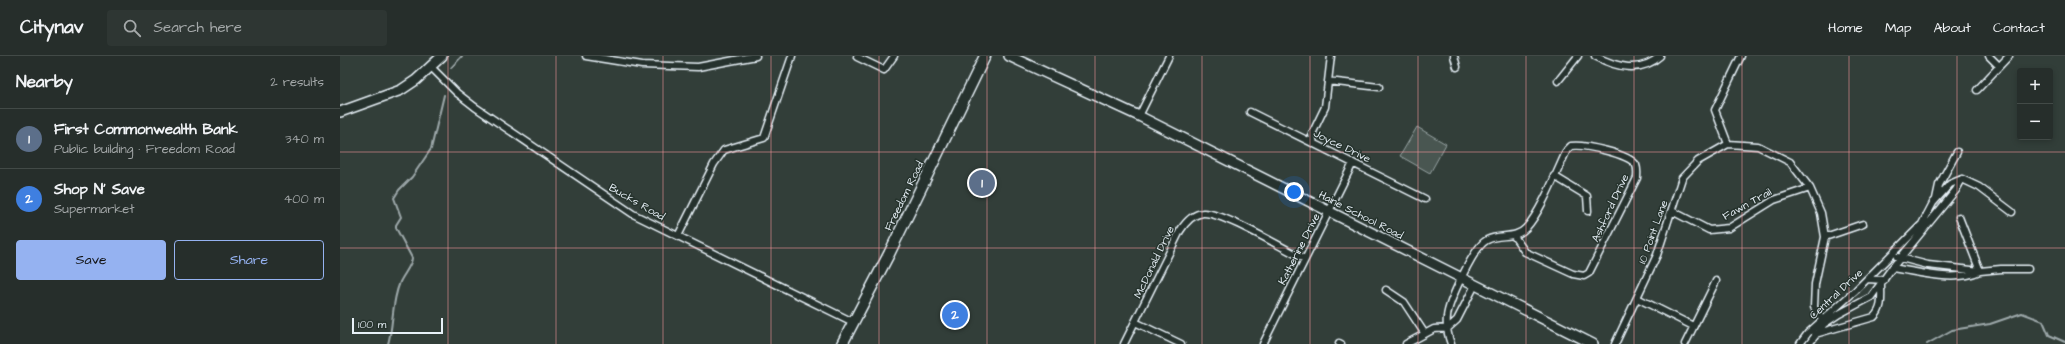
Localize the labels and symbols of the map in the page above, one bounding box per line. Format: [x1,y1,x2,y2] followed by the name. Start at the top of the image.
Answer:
[1310,126,1373,167] street label: Joyce Drive
[881,158,927,233] street label: Freedom Road
[969,168,995,198] pin: 1
[1588,172,1632,244] street label: Ashford Drive
[606,180,668,224] street label: Bucks Road
[1284,182,1304,202] your location
[1720,184,1774,224] street label: Fawn Trail
[1316,187,1406,243] street label: Haine School Road
[1635,198,1671,266] street label: 10 Point Lane
[1275,211,1323,287] street label: Katherine Drive
[1130,223,1178,301] street label: McDonald Drive
[1806,265,1866,323] street label: Central Drive
[942,300,968,330] pin: 2
[352,316,443,335] scale bar

